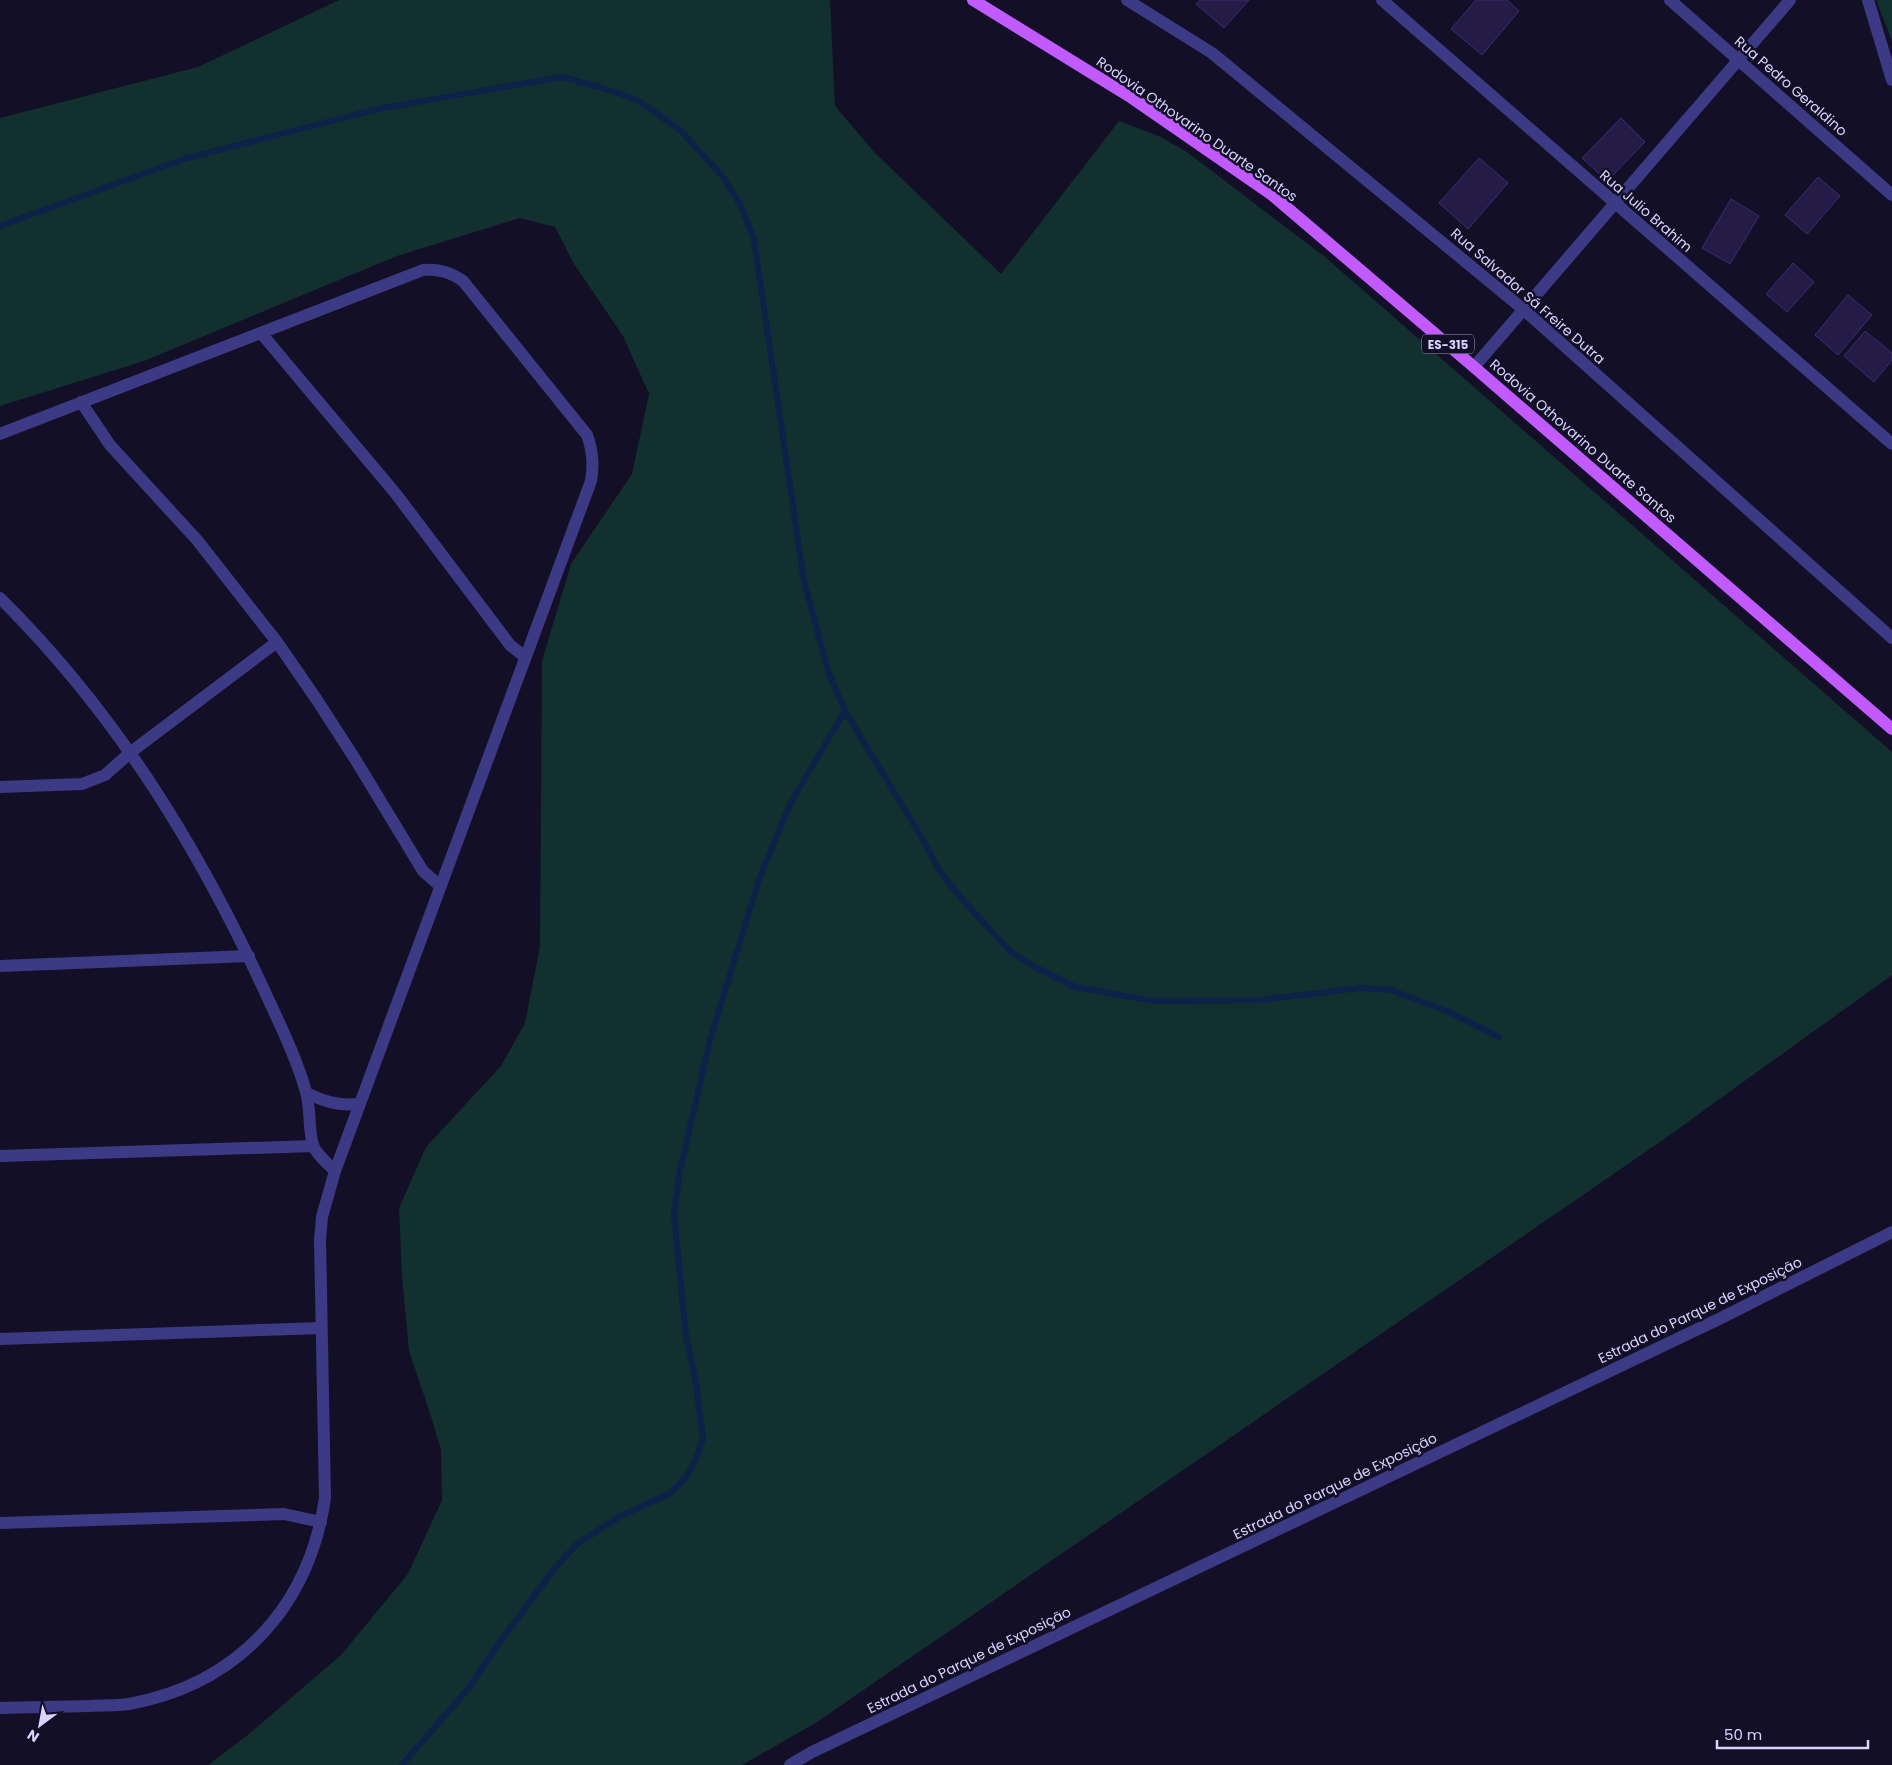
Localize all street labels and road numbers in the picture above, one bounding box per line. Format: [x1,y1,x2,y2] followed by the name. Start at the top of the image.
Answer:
[1730,31,1852,141] street label: Rua Pedro Geraldino
[1093,52,1301,206] street label: Rodovia Othovarino Duarte Santos
[1595,165,1697,257] street label: Rua Julio Brahim
[1446,223,1610,369] street label: Rua Salvador Sá Freire Dutra
[1422,334,1474,354] road number: ES-315
[1485,354,1681,528] street label: Rodovia Othovarino Duarte Santos
[1595,1252,1805,1368] street label: Estrada do Parque de Exposição
[1230,1428,1440,1544] street label: Estrada do Parque de Exposição
[864,1602,1074,1718] street label: Estrada do Parque de Exposição

